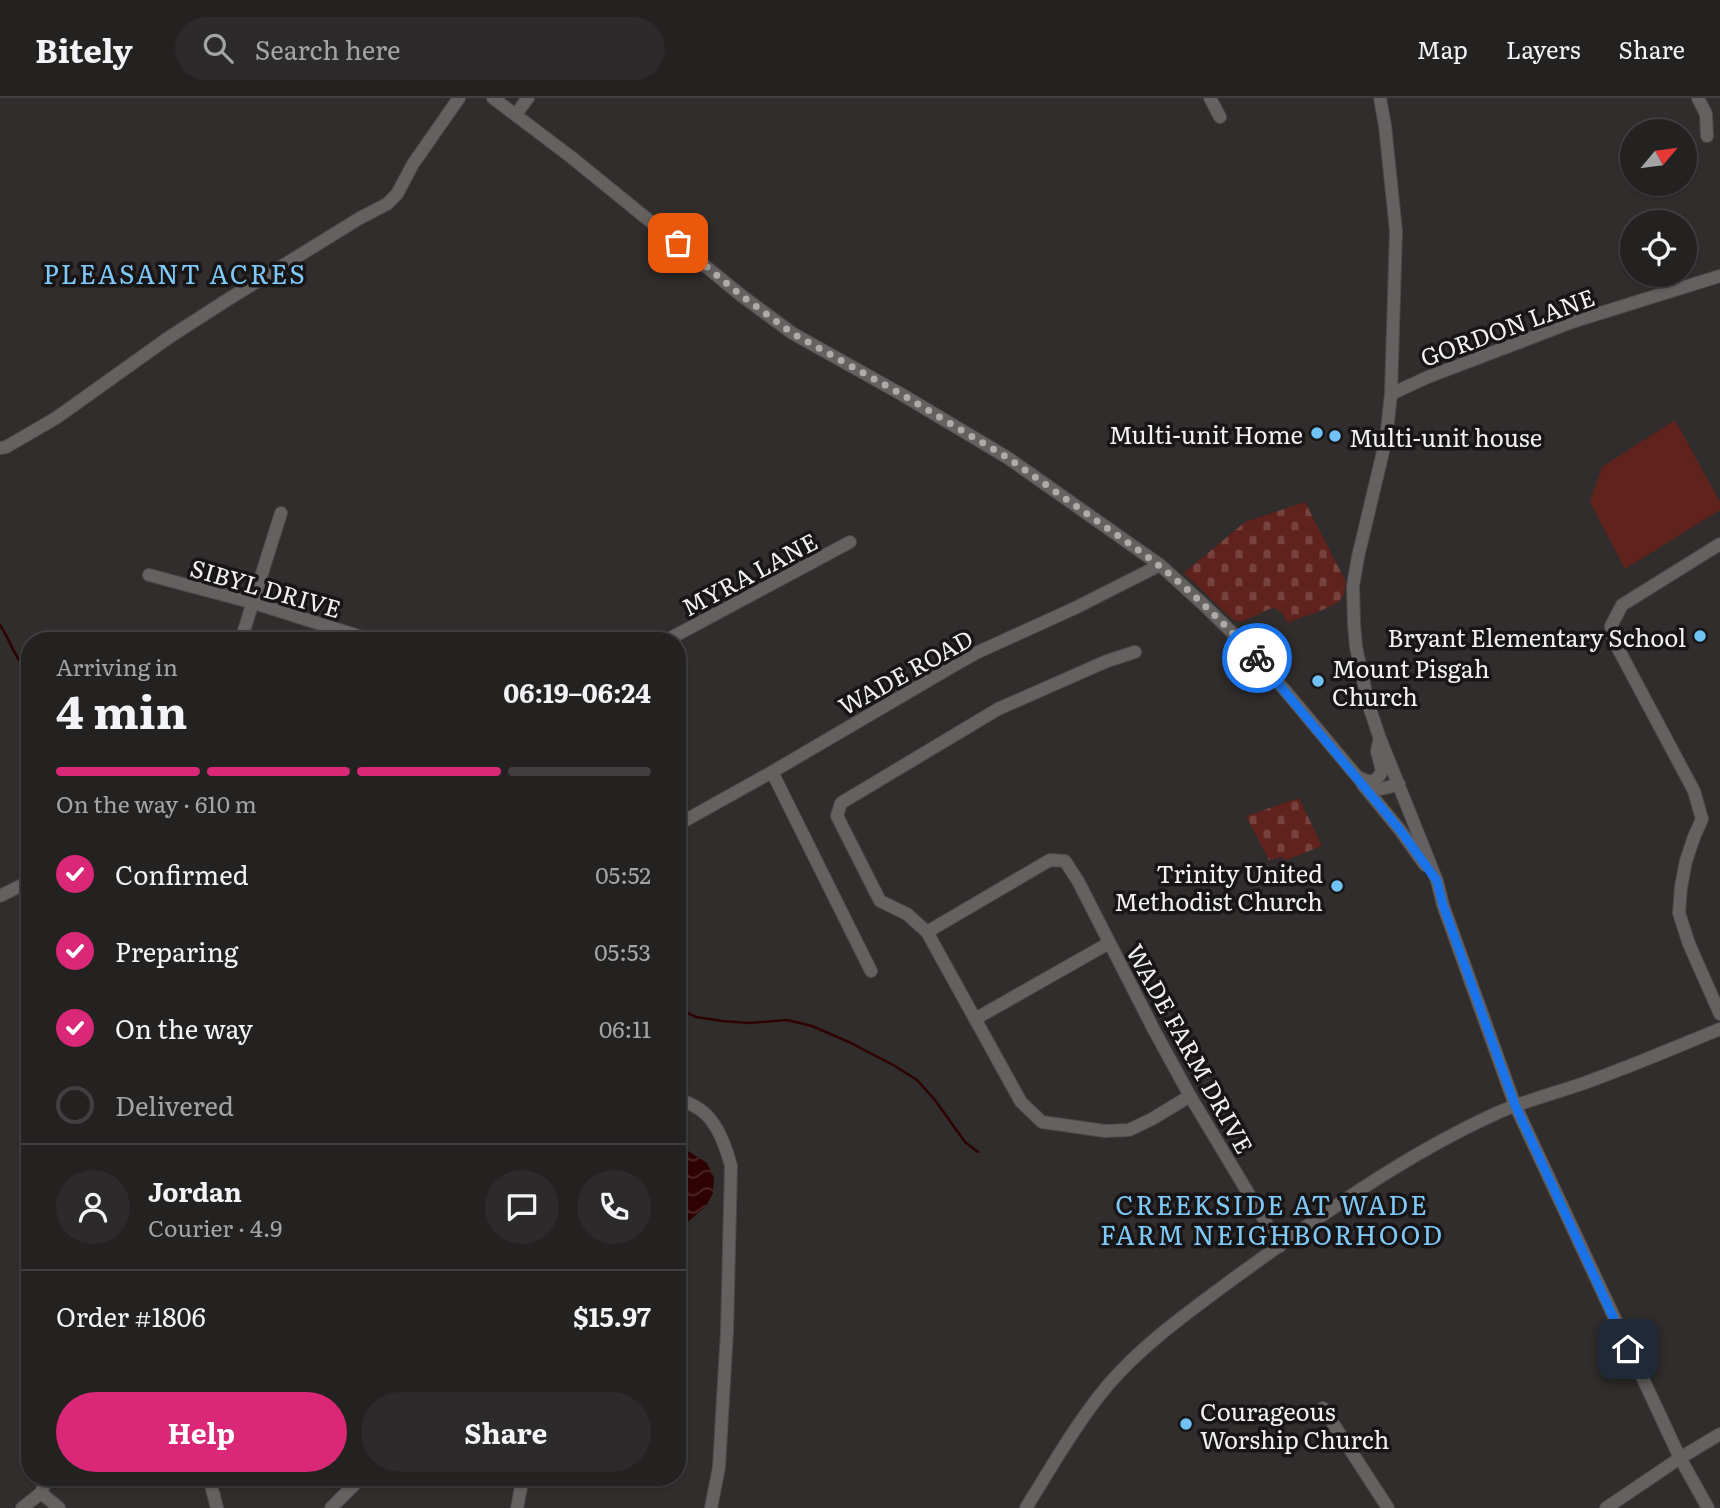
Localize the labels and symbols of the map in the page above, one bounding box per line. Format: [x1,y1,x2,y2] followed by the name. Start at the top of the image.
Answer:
[1620,119,1698,196] north arrow
[648,213,708,273] pin
[43,253,307,292] district label: PLEASANT ACRES
[1415,278,1599,374] street label: GORDON LANE
[1109,416,1303,451] place label: Multi-unit Home
[1349,419,1542,454] place label: Multi-unit house
[1309,425,1325,441] marker: Multi-unit Home
[1327,428,1343,444] marker: Multi-unit house
[675,523,823,623] street label: MYRA LANE
[187,549,345,625] street label: SIBYL DRIVE
[1387,619,1686,654] place label: Bryant Elementary School
[831,620,979,722] street label: WADE ROAD
[1222,623,1292,693] courier
[1692,628,1708,644] marker: Bryant Elementary School
[1332,650,1490,713] place label: Mount Pisgah Church
[1310,673,1326,689] marker: Mount Pisgah Church
[1114,855,1323,918] place label: Trinity United Methodist Church
[1329,878,1345,894] marker: Trinity United Methodist Church
[1119,937,1263,1159] street label: WADE FARM DRIVE
[1100,1184,1444,1253] district label: CREEKSIDE AT WADE FARM NEIGHBORHOOD
[1598,1319,1658,1379] pin
[1200,1393,1390,1456] place label: Courageous Worship Church
[1178,1416,1194,1432] marker: Courageous Worship Church

